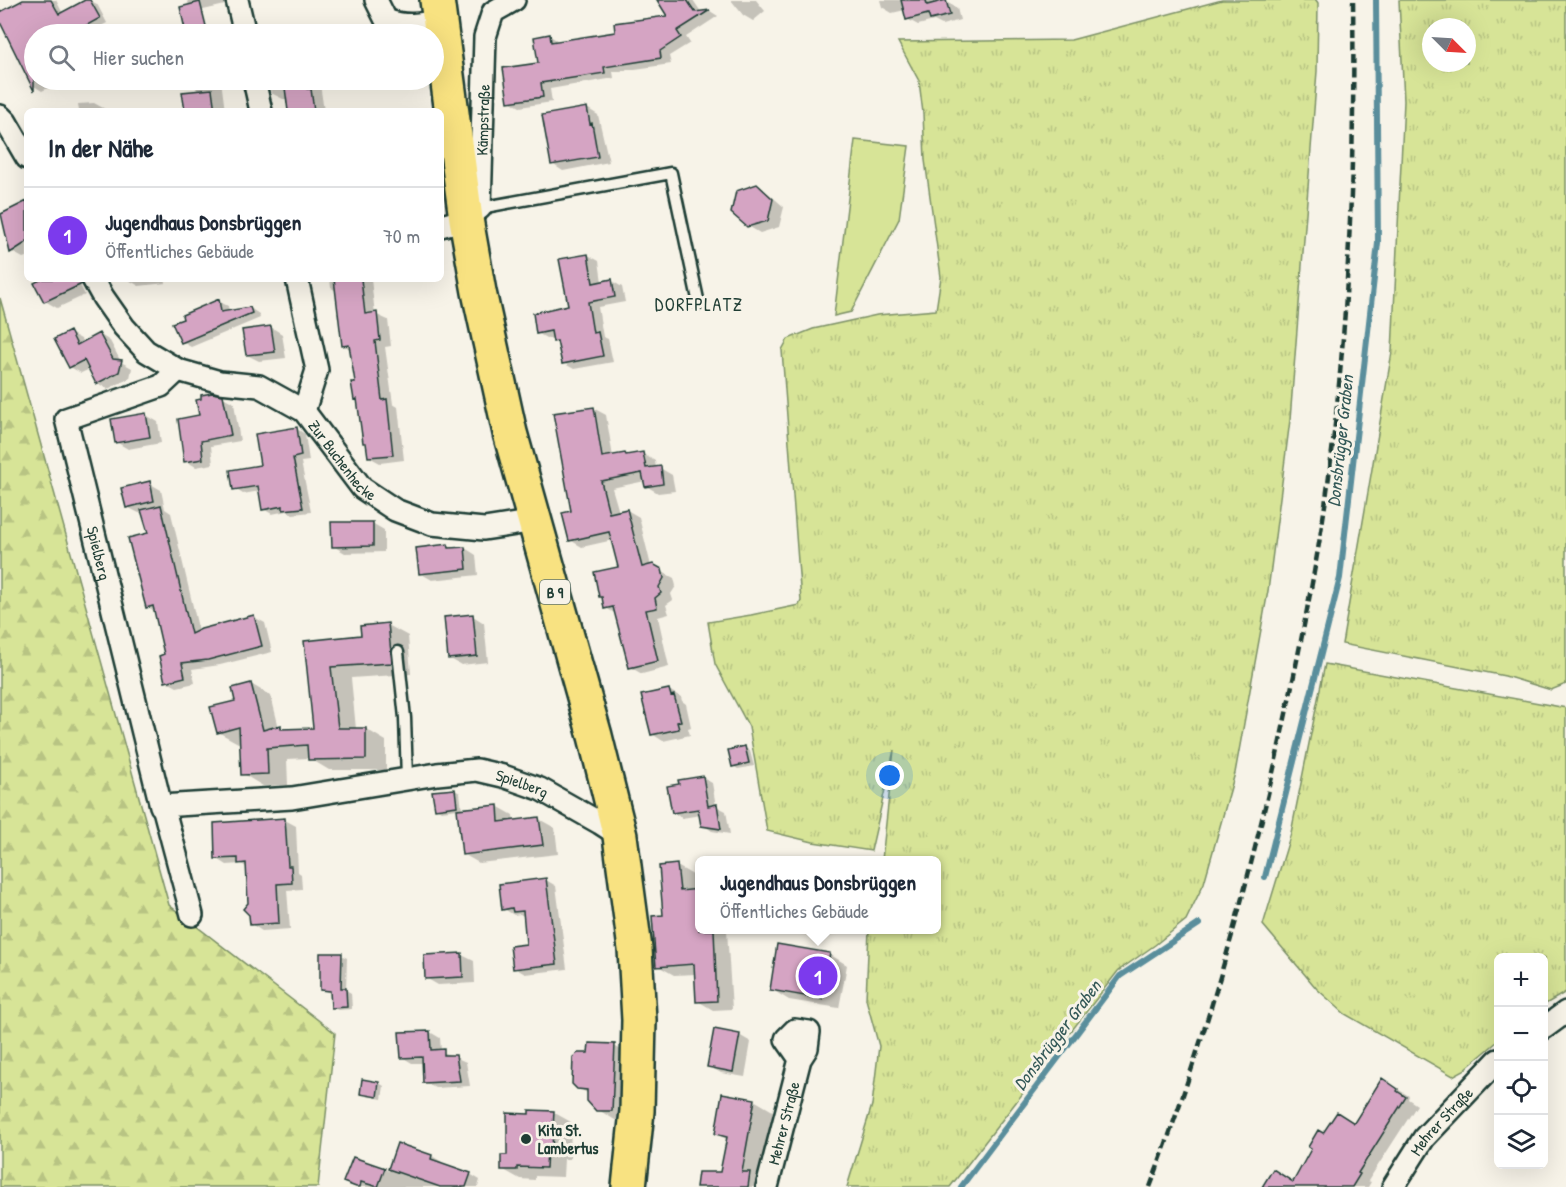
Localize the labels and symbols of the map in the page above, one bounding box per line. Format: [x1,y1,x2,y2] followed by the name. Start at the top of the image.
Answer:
[1422,18,1476,72] north arrow
[471,83,495,156] street label: Kämpstraße
[655,292,743,317] district label: DORFPLATZ
[1321,372,1360,508] water label: Donsbrügger Graben
[303,415,381,506] street label: Zur Buchenhecke
[82,524,116,582] street label: Spielberg
[540,580,570,604] road number: B 9
[875,761,904,790] your location
[494,764,553,803] street label: Spielberg
[798,954,838,998] pin: 1
[1007,973,1108,1095] water label: Donsbrügger Graben
[762,1078,805,1167] street label: Mehrer Straße
[1405,1082,1478,1160] street label: Mehrer Straße
[538,1119,599,1159] place label: Kita St. Lambertus
[519,1132,533,1146] marker: Kita St. Lambertus

